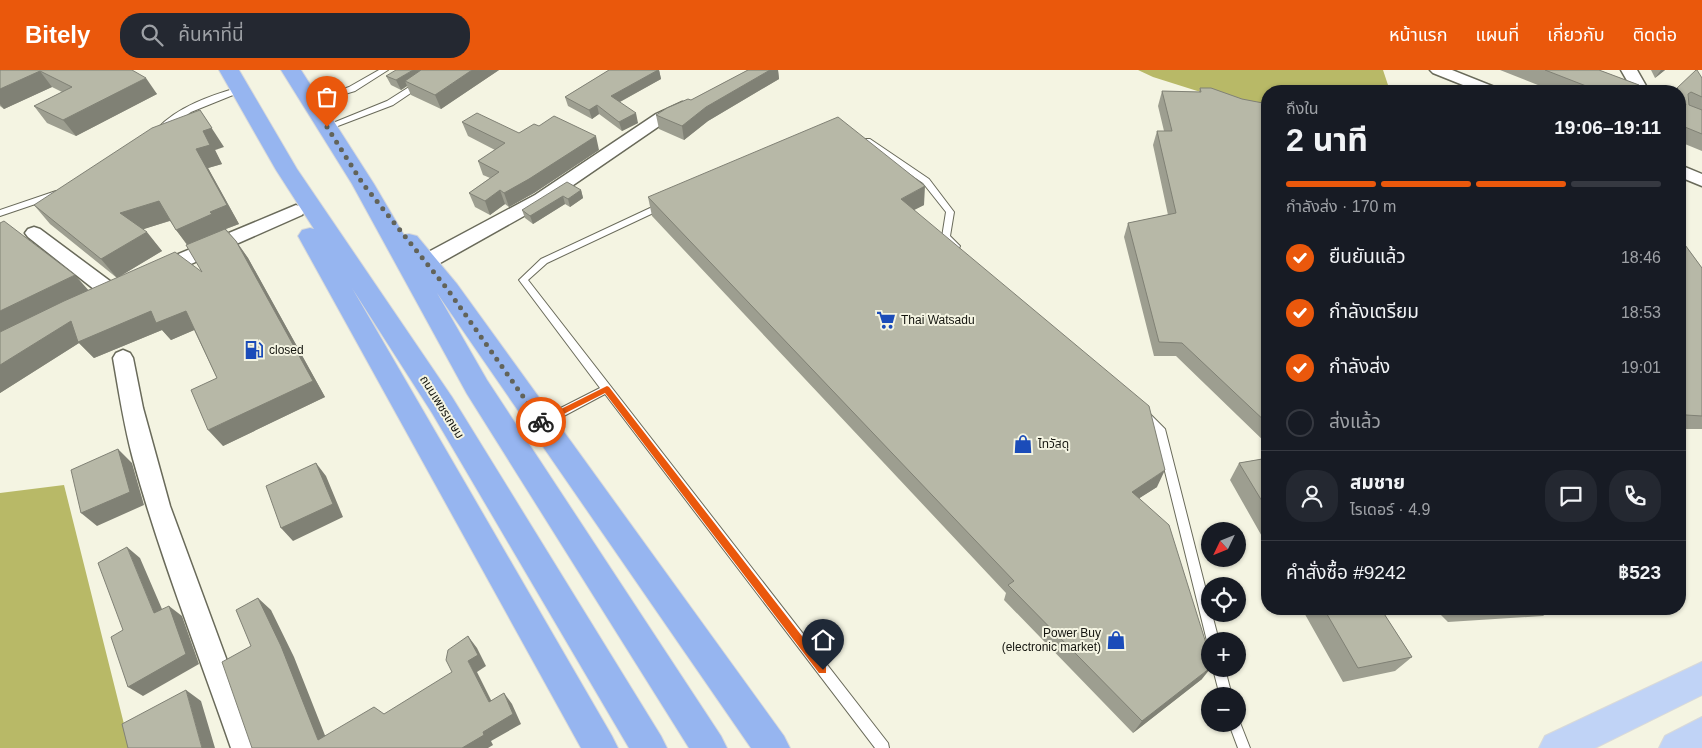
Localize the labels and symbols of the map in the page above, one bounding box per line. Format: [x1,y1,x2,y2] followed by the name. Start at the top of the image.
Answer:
[306,76,348,127] pin
[875,309,897,331] supermarket icon: Thai Watsadu
[901,313,975,327] place label: Thai Watsadu
[243,339,265,361] fuel station icon: closed
[269,343,304,357] place label: closed
[417,373,467,441] street label: ถนนเพชรเกษม
[516,397,566,447] courier
[1012,433,1034,455] shop icon: ไทวัสดุ
[1037,437,1069,451] place label: ไทวัสดุ
[1201,522,1246,568] north arrow
[802,619,844,670] pin
[1002,626,1101,654] place label: Power Buy (electronic market)
[1105,629,1127,651] shop icon: Power Buy (electronic market)

